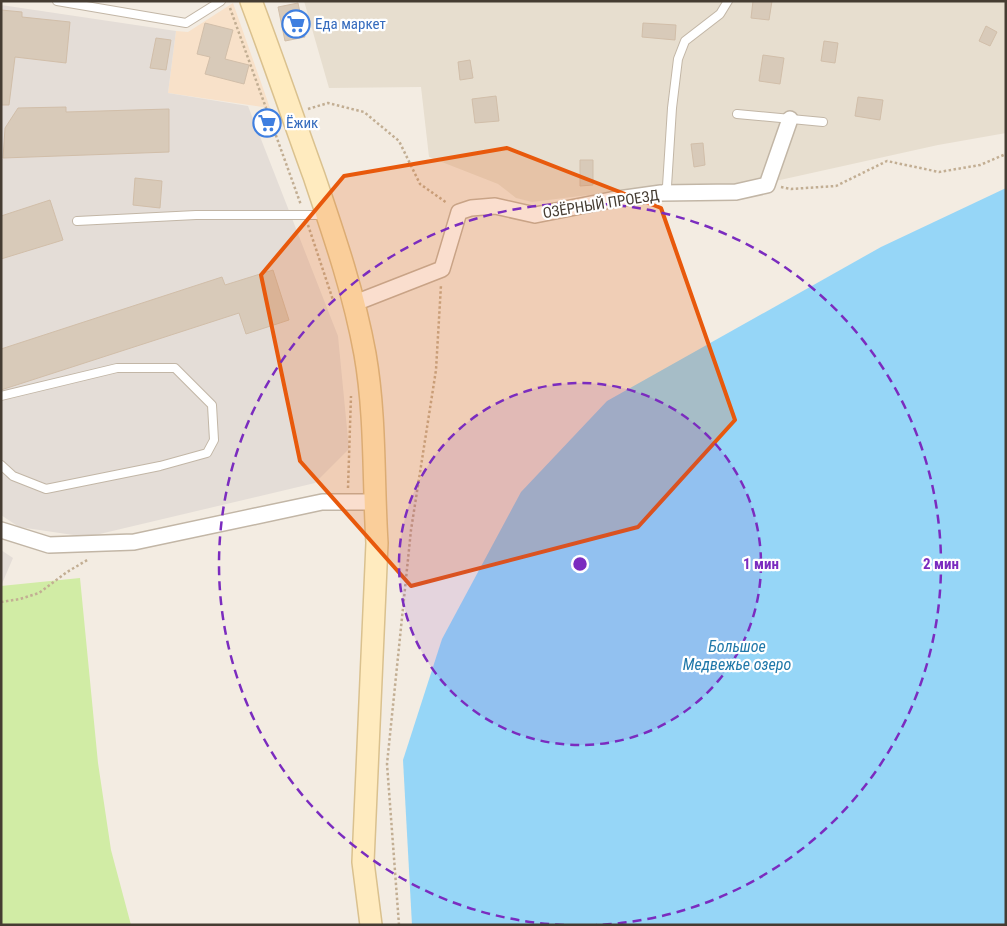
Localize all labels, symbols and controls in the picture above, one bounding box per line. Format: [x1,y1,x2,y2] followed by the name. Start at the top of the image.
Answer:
[281,9,311,39] supermarket icon: Еда маркет
[315,15,386,33] place label: Еда маркет
[252,108,282,138] supermarket icon: Ёжик
[286,114,318,132] place label: Ёжик
[541,186,661,222] street label: ОЗЁРНЫЙ ПРОЕЗД
[571,555,589,573] centre of rings
[743,555,779,573] text: 1 мин
[923,555,959,573] text: 2 мин
[683,637,791,674] water label: Большое Медвежье озеро

